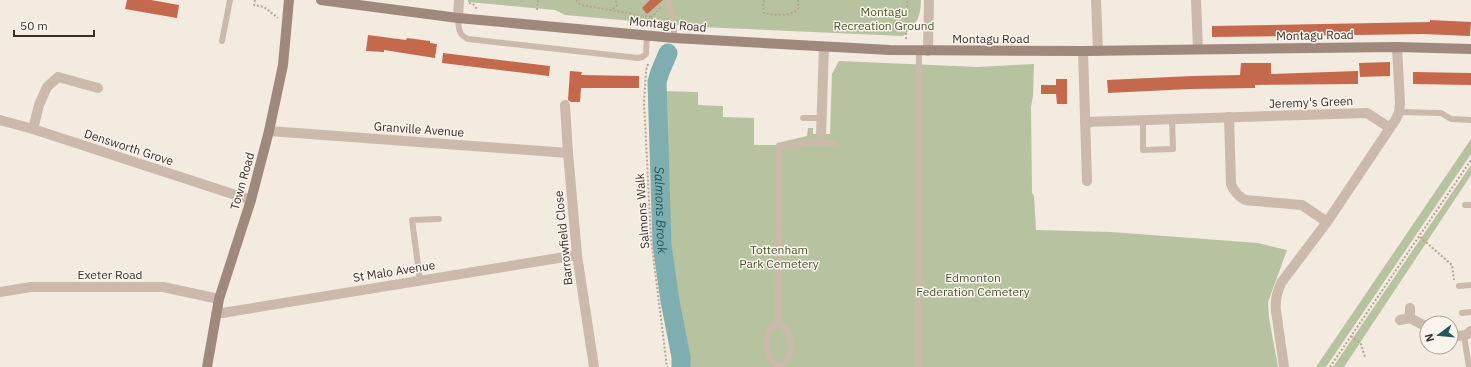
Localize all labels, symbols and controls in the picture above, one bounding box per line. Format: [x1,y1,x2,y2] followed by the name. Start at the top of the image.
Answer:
[833,4,935,33] park label: Montagu Recreation Ground
[14,12,94,38] scale bar
[629,13,707,35] street label: Montagu Road
[20,18,48,33] text: 50 m
[1276,27,1354,43] street label: Montagu Road
[952,31,1030,46] street label: Montagu Road
[1269,93,1353,111] street label: Jeremy's Green
[373,118,465,140] street label: Granville Avenue
[82,125,176,169] street label: Densworth Grove
[227,150,257,212] street label: Town Road
[651,166,672,255] water label: Salmons Brook
[632,172,652,249] street label: Salmons Walk
[551,189,575,286] street label: Barrowfield Close
[739,242,819,271] park label: Tottenham Park Cemetery
[352,257,437,285] street label: St Malo Avenue
[77,267,143,282] street label: Exeter Road
[916,270,1030,299] park label: Edmonton Federation Cemetery
[1419,315,1459,355] north arrow
[1422,332,1437,344] text: N

